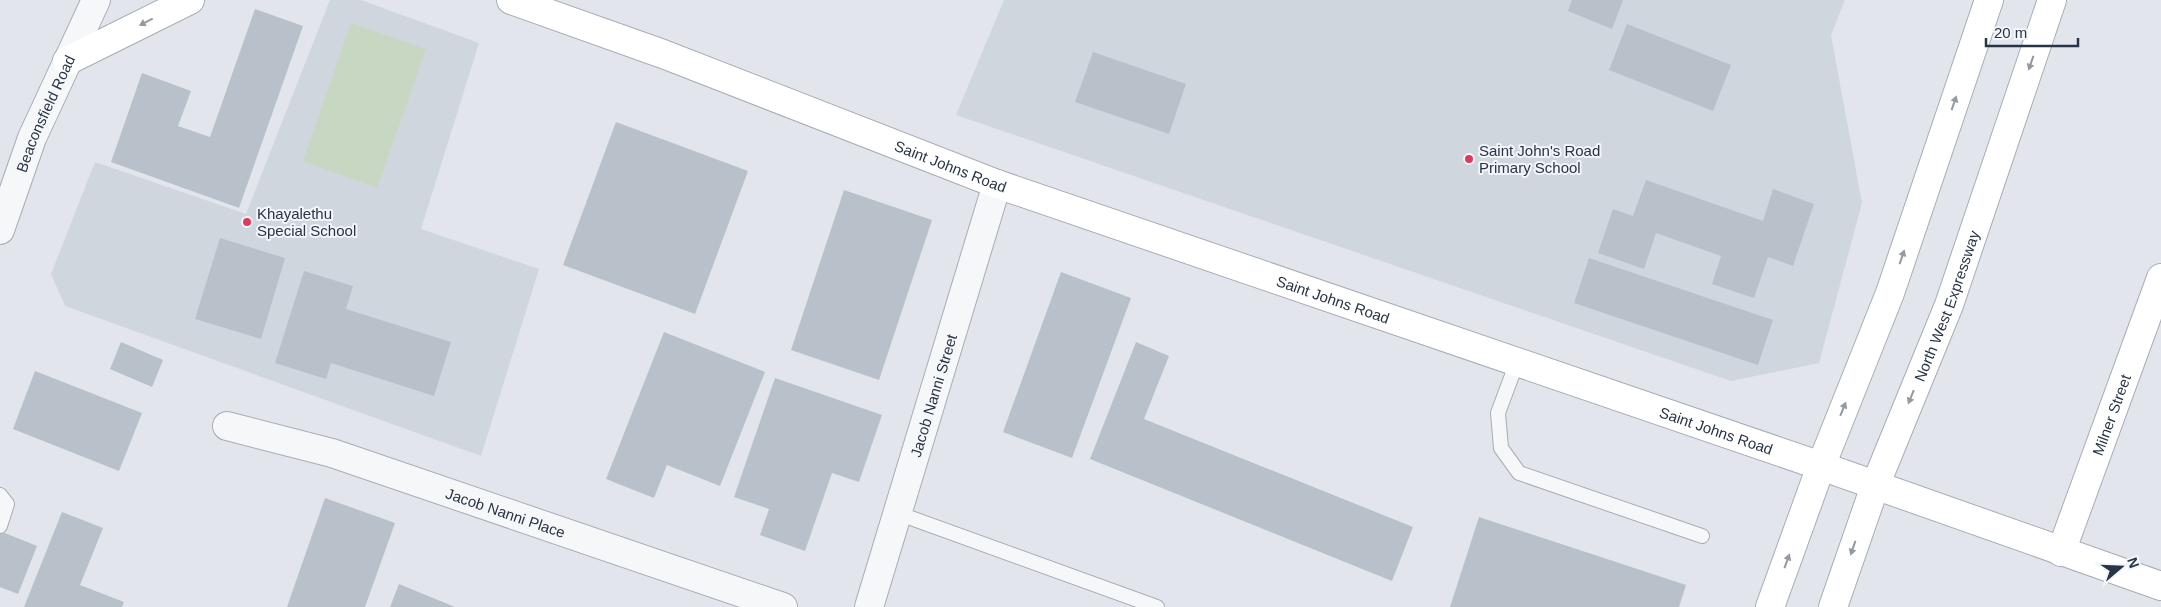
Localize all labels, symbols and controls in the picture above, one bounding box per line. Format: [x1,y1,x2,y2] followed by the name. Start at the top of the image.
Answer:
[1986,15,2078,47] scale bar
[139,18,153,26] one-way arrow
[1994,24,2027,41] text: 20 m
[12,52,78,174] street label: Beaconsfield Road
[2027,55,2034,70] one-way arrow
[1951,96,1958,111] one-way arrow
[892,137,1009,195] street label: Saint Johns Road
[1479,142,1600,176] place label: Saint John's Road Primary School
[1463,153,1475,165] marker: Saint John's Road Primary School
[257,205,356,239] place label: Khayalethu Special School
[241,216,253,228] marker: Khayalethu Special School
[1910,228,1982,384] street label: North West Expressway
[1899,250,1906,265] one-way arrow
[1274,272,1392,326] street label: Saint Johns Road
[906,331,960,459] street label: Jacob Nanni Street
[2088,371,2134,458] street label: Milner Street
[1907,390,1915,404] one-way arrow
[1840,402,1848,416] one-way arrow
[1658,403,1775,457] street label: Saint Johns Road
[444,484,568,541] street label: Jacob Nanni Place
[1849,541,1856,556] one-way arrow
[2096,542,2146,592] north arrow
[1783,553,1791,568] one-way arrow
[2124,555,2143,570] text: N

